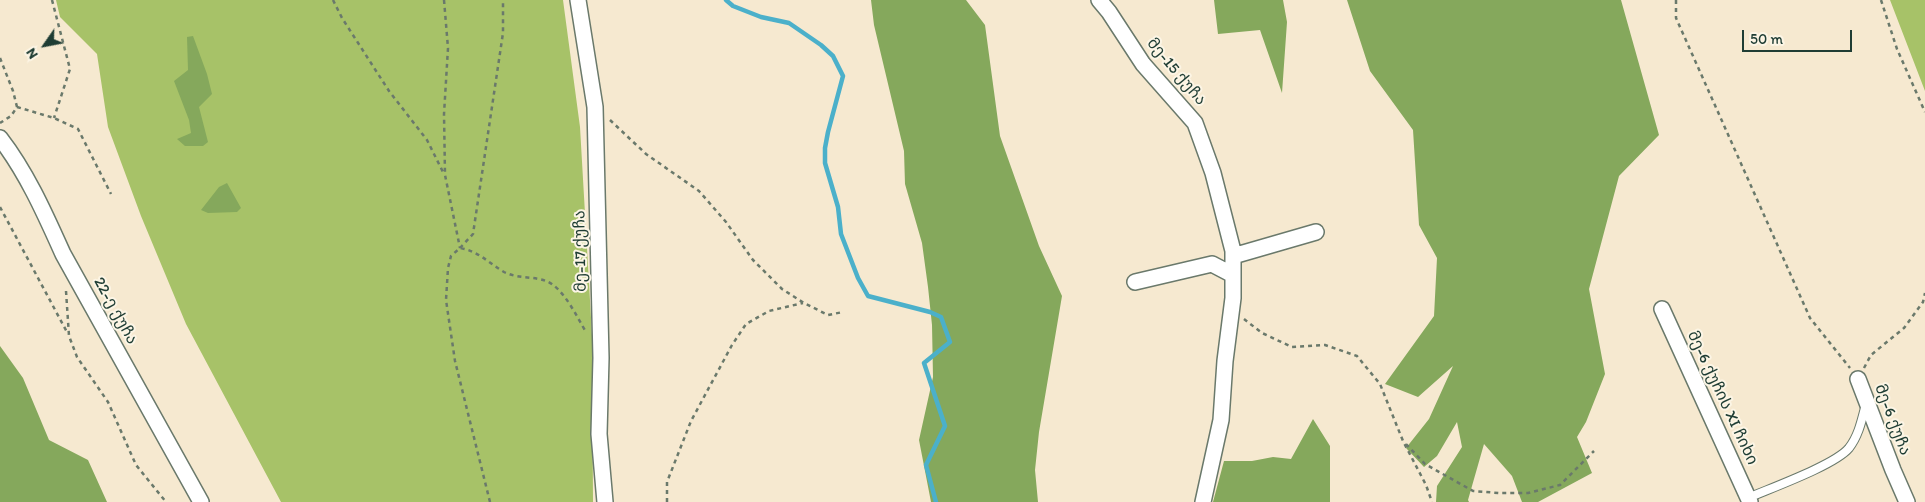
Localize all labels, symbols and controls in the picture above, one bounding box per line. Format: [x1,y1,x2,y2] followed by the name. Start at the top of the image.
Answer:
[20,20,70,70] north arrow
[1745,20,1855,52] scale bar
[1750,30,1783,48] text: 50 m
[1142,34,1210,110] street label: მე-15 ქუჩა
[22,45,42,62] text: N
[571,210,591,292] street label: მე-17 ქუჩა
[89,274,141,348] street label: 22-ე ქუჩა
[1683,328,1761,468] street label: მე-6 ქუჩის XI ჩიხი
[1870,382,1914,458] street label: მე-6 ქუჩა

